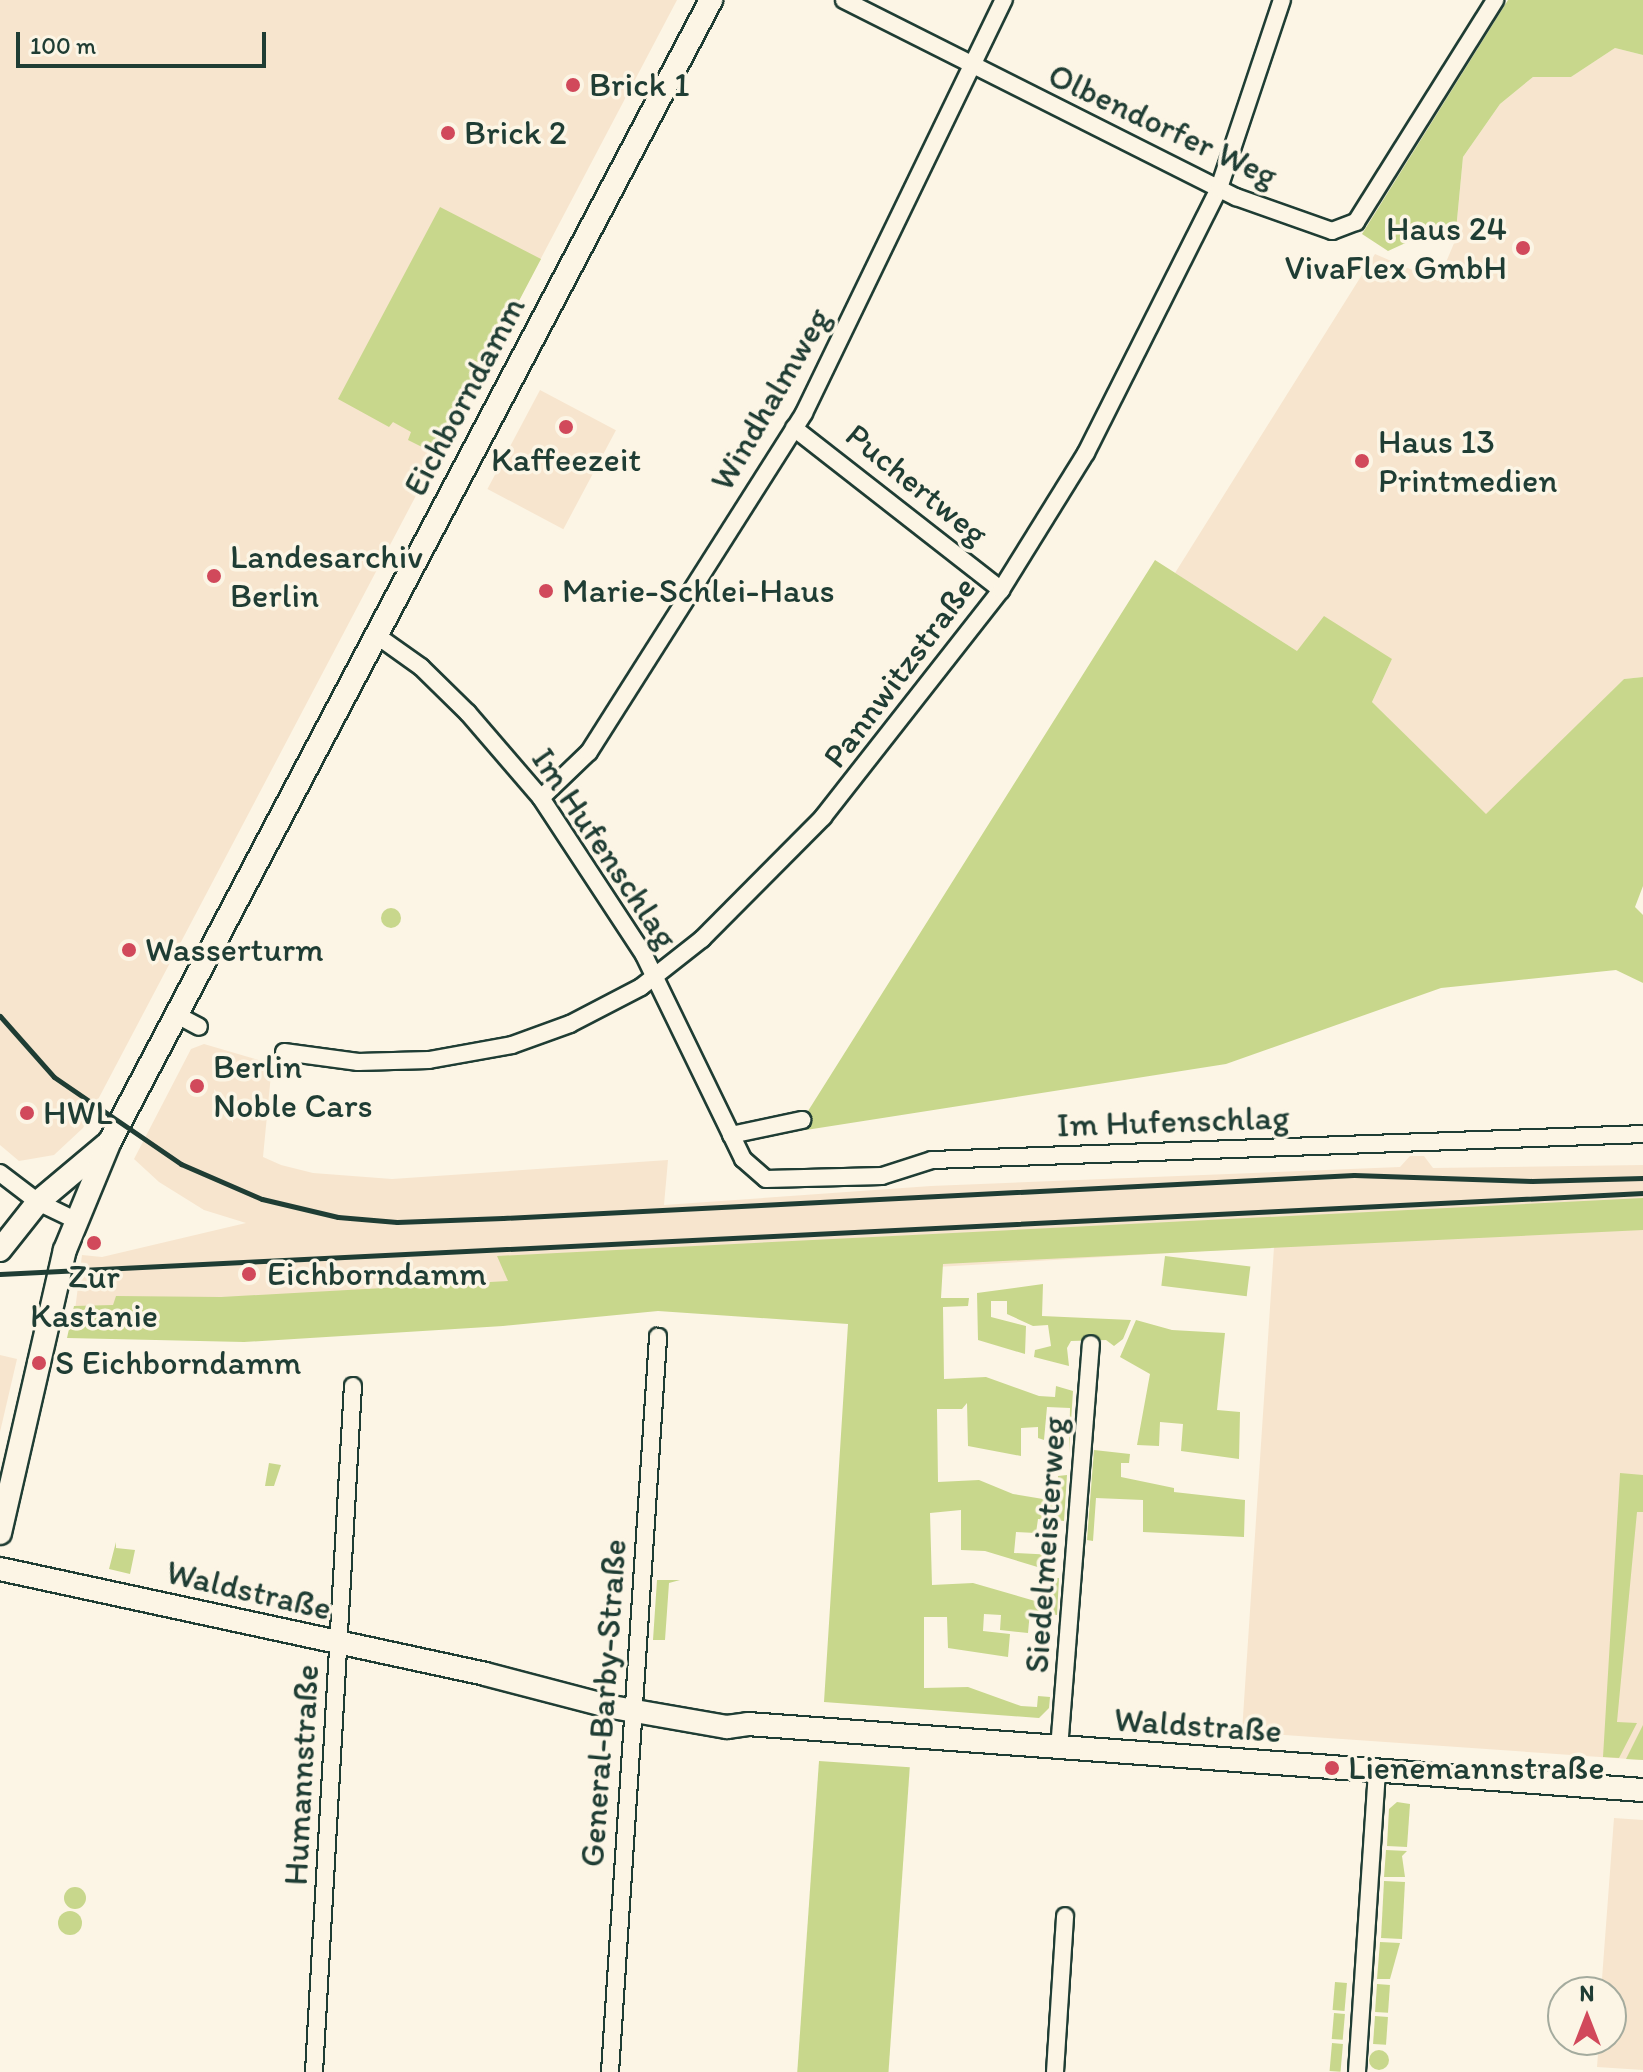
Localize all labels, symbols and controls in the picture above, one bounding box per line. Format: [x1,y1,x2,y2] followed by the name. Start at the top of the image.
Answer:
[20,16,270,66] scale bar
[30,31,96,60] text: 100 m
[1042,54,1284,196] street label: Olbendorfer Weg
[589,65,690,105] place label: Brick 1
[564,76,582,94] marker: Brick 1
[464,113,567,153] place label: Brick 2
[439,124,457,142] marker: Brick 2
[1284,208,1507,288] place label: Haus 24 VivaFlex GmbH
[1514,239,1532,257] marker: Haus 24 VivaFlex GmbH
[394,289,534,503] street label: Eichborndamm
[701,300,839,498] street label: Windhalmweg
[838,414,996,554] street label: Puchertweg
[557,418,575,436] marker: Kaffeezeit
[1378,421,1558,500] place label: Haus 13 Printmedien
[491,440,641,480] place label: Kaffeezeit
[1353,452,1371,470] marker: Haus 13 Printmedien
[230,536,423,616] place label: Landesarchiv Berlin
[205,567,223,585] marker: Landesarchiv Berlin
[814,568,984,776] street label: Pannwitzstraße
[562,571,835,611] place label: Marie-Schlei-Haus
[537,582,555,600] marker: Marie-Schlei-Haus
[523,741,687,955] street label: Im Hufenschlag
[145,930,324,970] place label: Wasserturm
[120,941,138,959] marker: Wasserturm
[213,1046,373,1126] place label: Berlin Noble Cars
[188,1077,206,1095] marker: Berlin Noble Cars
[43,1093,113,1133] place label: HWL
[1057,1097,1289,1145] street label: Im Hufenschlag
[18,1104,36,1122] marker: HWL
[85,1234,103,1252] marker: Zur Kastanie
[267,1254,487,1294] place label: Eichborndamm
[30,1256,158,1336] place label: Zur Kastanie
[238,1263,260,1285] marker: Eichborndamm
[55,1343,301,1383] place label: S Eichborndamm
[30,1354,48,1372] marker: S Eichborndamm
[1016,1416,1074,1674] street label: Siedelmeisterweg
[571,1538,635,1868] street label: General-Barby-Straße
[162,1551,336,1629] street label: Waldstraße
[275,1664,327,1886] street label: Humannstraße
[1113,1699,1283,1751] street label: Waldstraße
[1348,1748,1605,1788] place label: Lienemannstraße
[1323,1759,1341,1777] marker: Lienemannstraße
[1547,1976,1627,2056] north arrow
[1580,1980,1594,2007] text: N

